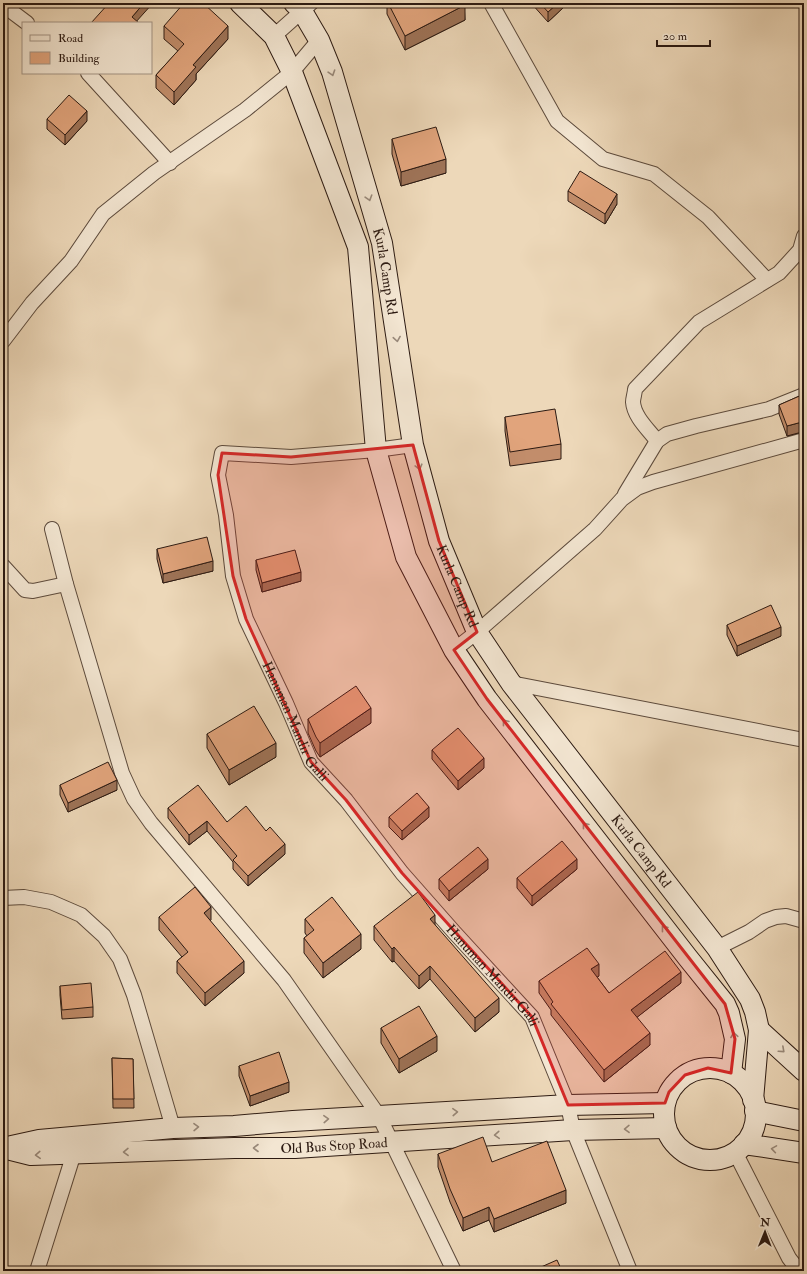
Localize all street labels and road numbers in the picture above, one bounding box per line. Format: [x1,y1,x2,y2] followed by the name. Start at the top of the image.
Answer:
[369,226,401,316] street label: Kurla Camp Rd
[433,542,483,630] street label: Kurla Camp Rd
[259,658,333,785] street label: Hanuman Mandir Galli
[608,811,675,891] street label: Kurla Camp Rd
[443,921,543,1029] street label: Hanuman Mandir Galli
[280,1134,388,1157] street label: Old Bus Stop Road

